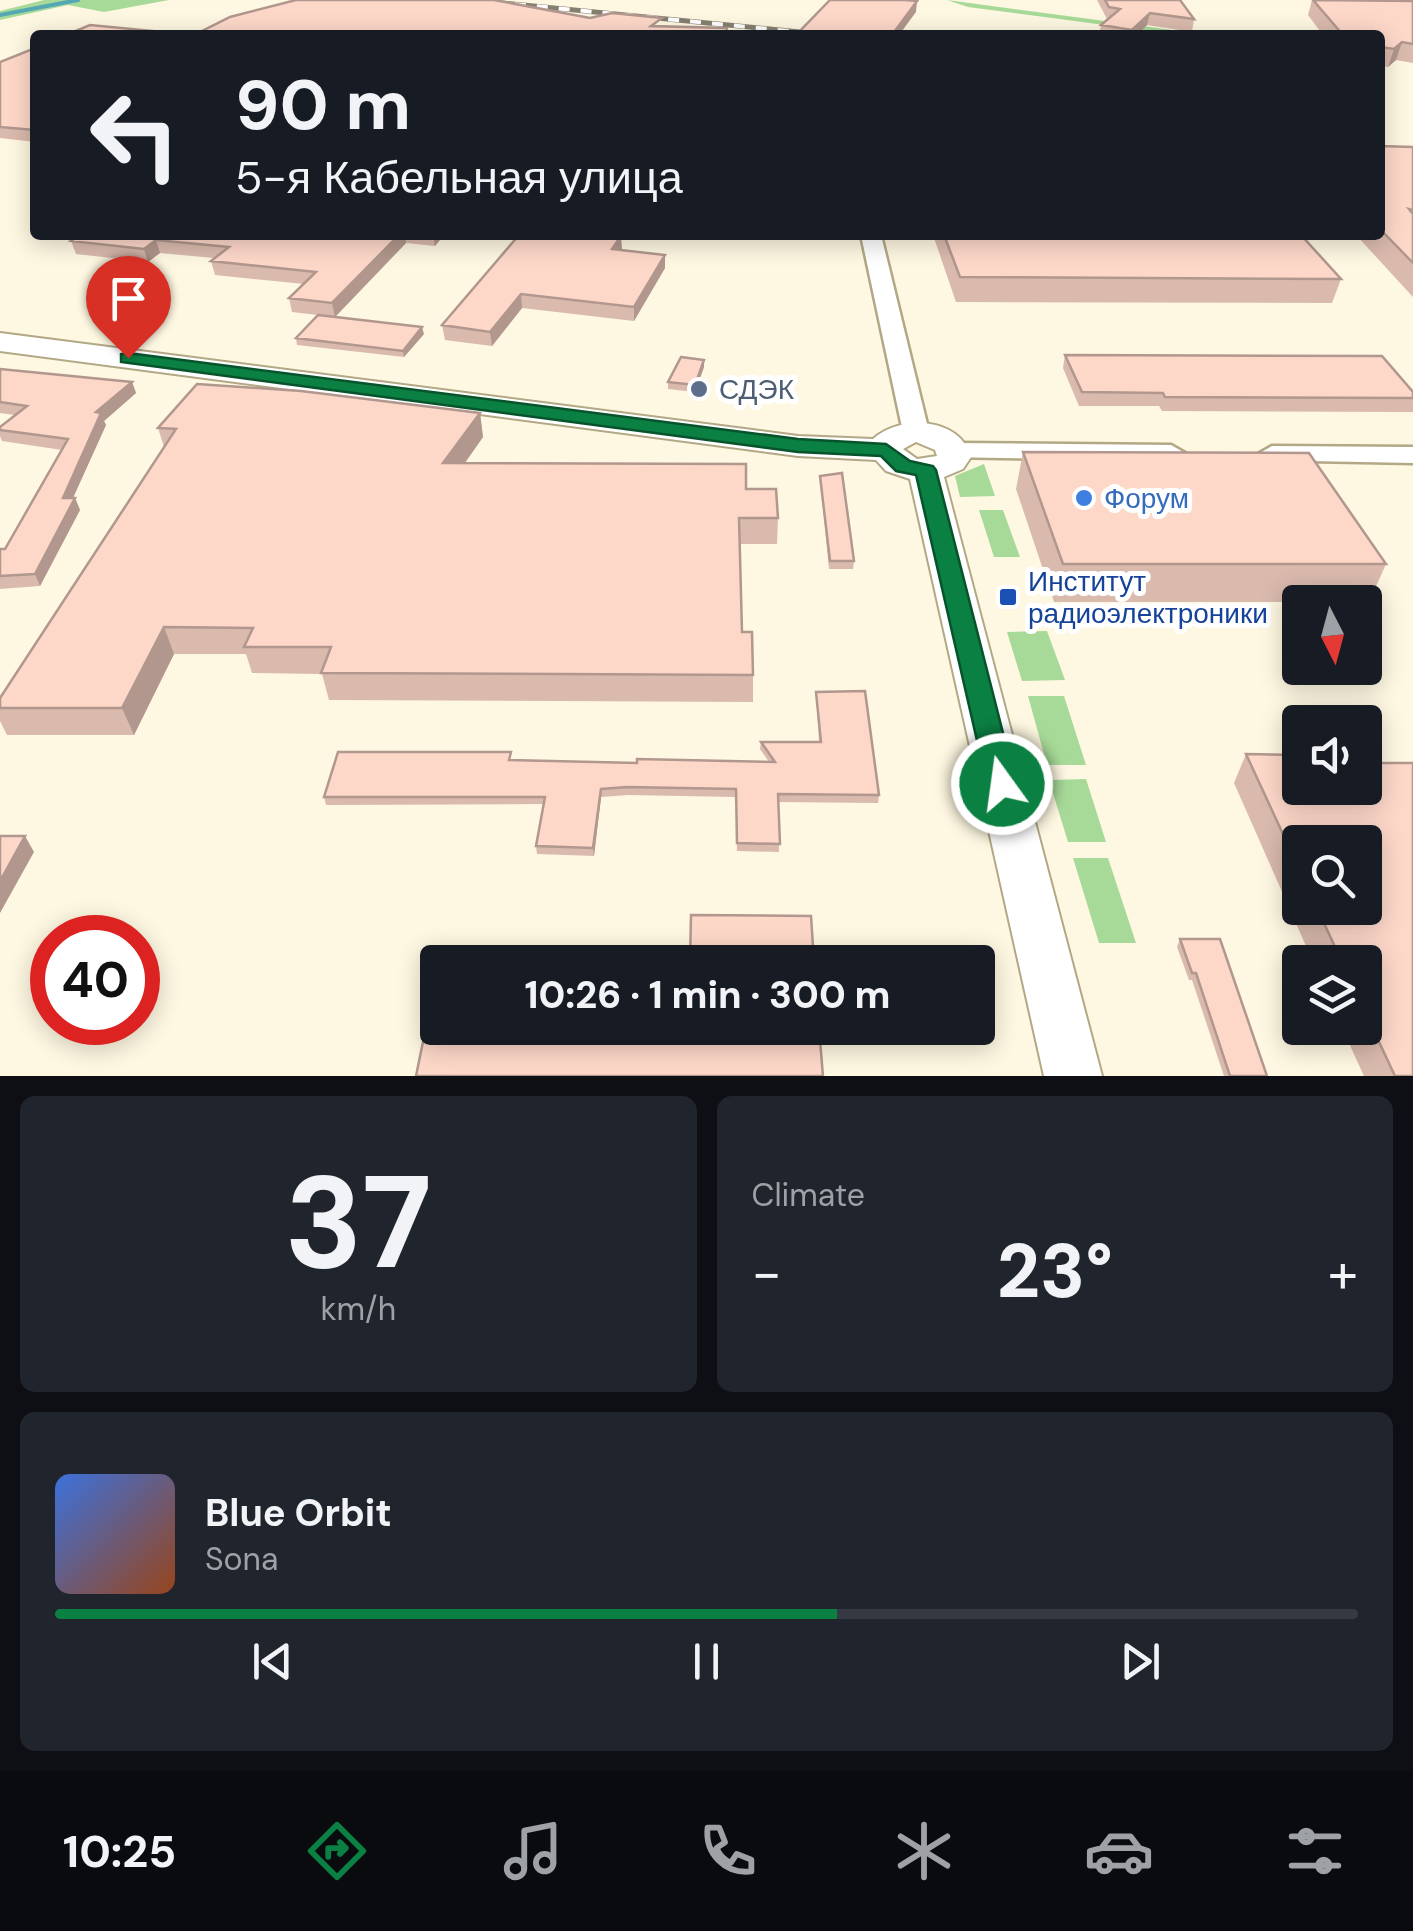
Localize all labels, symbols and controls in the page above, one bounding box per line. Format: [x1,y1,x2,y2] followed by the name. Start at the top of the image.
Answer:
[235,60,411,151] text: 90 m
[70,70,200,200] icon: left
[235,148,683,207] text: 5-я Кабельная улица
[86,256,171,359] pin
[101,271,156,326] icon: arrive
[719,371,795,408] place label: СДЭК
[688,378,710,400] marker: СДЭК
[1104,480,1189,517] place label: Форум
[1073,487,1095,509] marker: Форум
[1028,563,1268,632] place label: Институт радиоэлектроники
[1282,585,1382,685] north arrow
[1282,585,1382,1045] map controls
[997,586,1019,608] marker: Институт радиоэлектроники
[1282,705,1382,805] button: sound
[950,732,1054,836] position arrow
[1282,825,1382,925] button: search
[30,915,160,1045] speed limit sign: 40
[1282,945,1382,1045] button: layers
[525,970,890,1020] text: 10:26 · 1 min · 300 m
[285,1138,432,1307] text: 37
[752,1174,865,1216] text: Climate
[997,1223,1113,1320] text: 23°
[752,1237,782,1309] text: −
[1328,1237,1358,1309] text: +
[320,1288,396,1330] text: km/h
[205,1488,392,1538] text: Blue Orbit
[205,1538,278,1580] text: Sona
[245,1634,300,1689] icon: previous
[679,1634,734,1689] icon: pause
[1113,1634,1168,1689] icon: next
[302,1816,372,1886] icon: directions
[498,1816,568,1886] icon: music
[693,1816,763,1886] icon: phone
[889,1816,959,1886] icon: climate
[1084,1816,1154,1886] icon: car
[1280,1816,1350,1886] icon: filters
[63,1822,176,1881] text: 10:25

